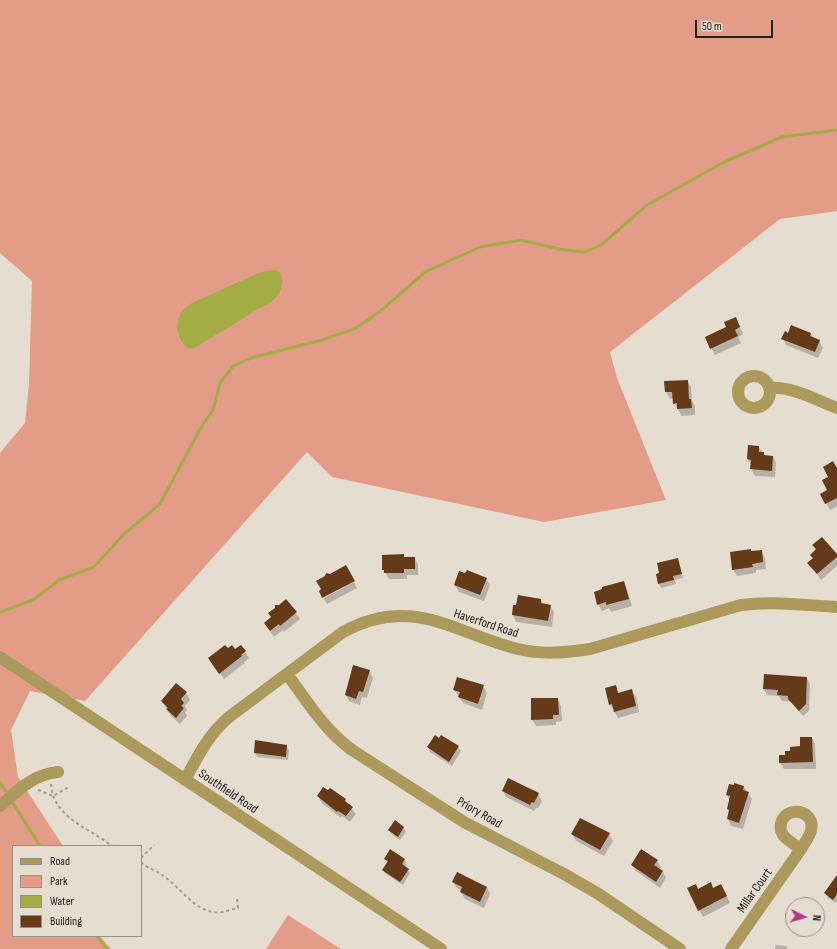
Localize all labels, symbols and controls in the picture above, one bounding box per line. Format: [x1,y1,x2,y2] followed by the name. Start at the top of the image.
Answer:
[697,12,775,38] scale bar
[702,19,722,34] text: 50 m
[452,606,520,642] street label: Haverford Road
[195,766,261,818] street label: Southfield Road
[454,794,504,832] street label: Priory Road
[12,845,142,937] legend
[50,854,70,869] text: Road
[734,866,776,916] street label: Millar Court
[50,874,68,889] text: Park
[50,894,74,909] text: Water
[785,897,825,937] north arrow
[50,914,82,929] text: Building
[810,915,823,921] text: N

